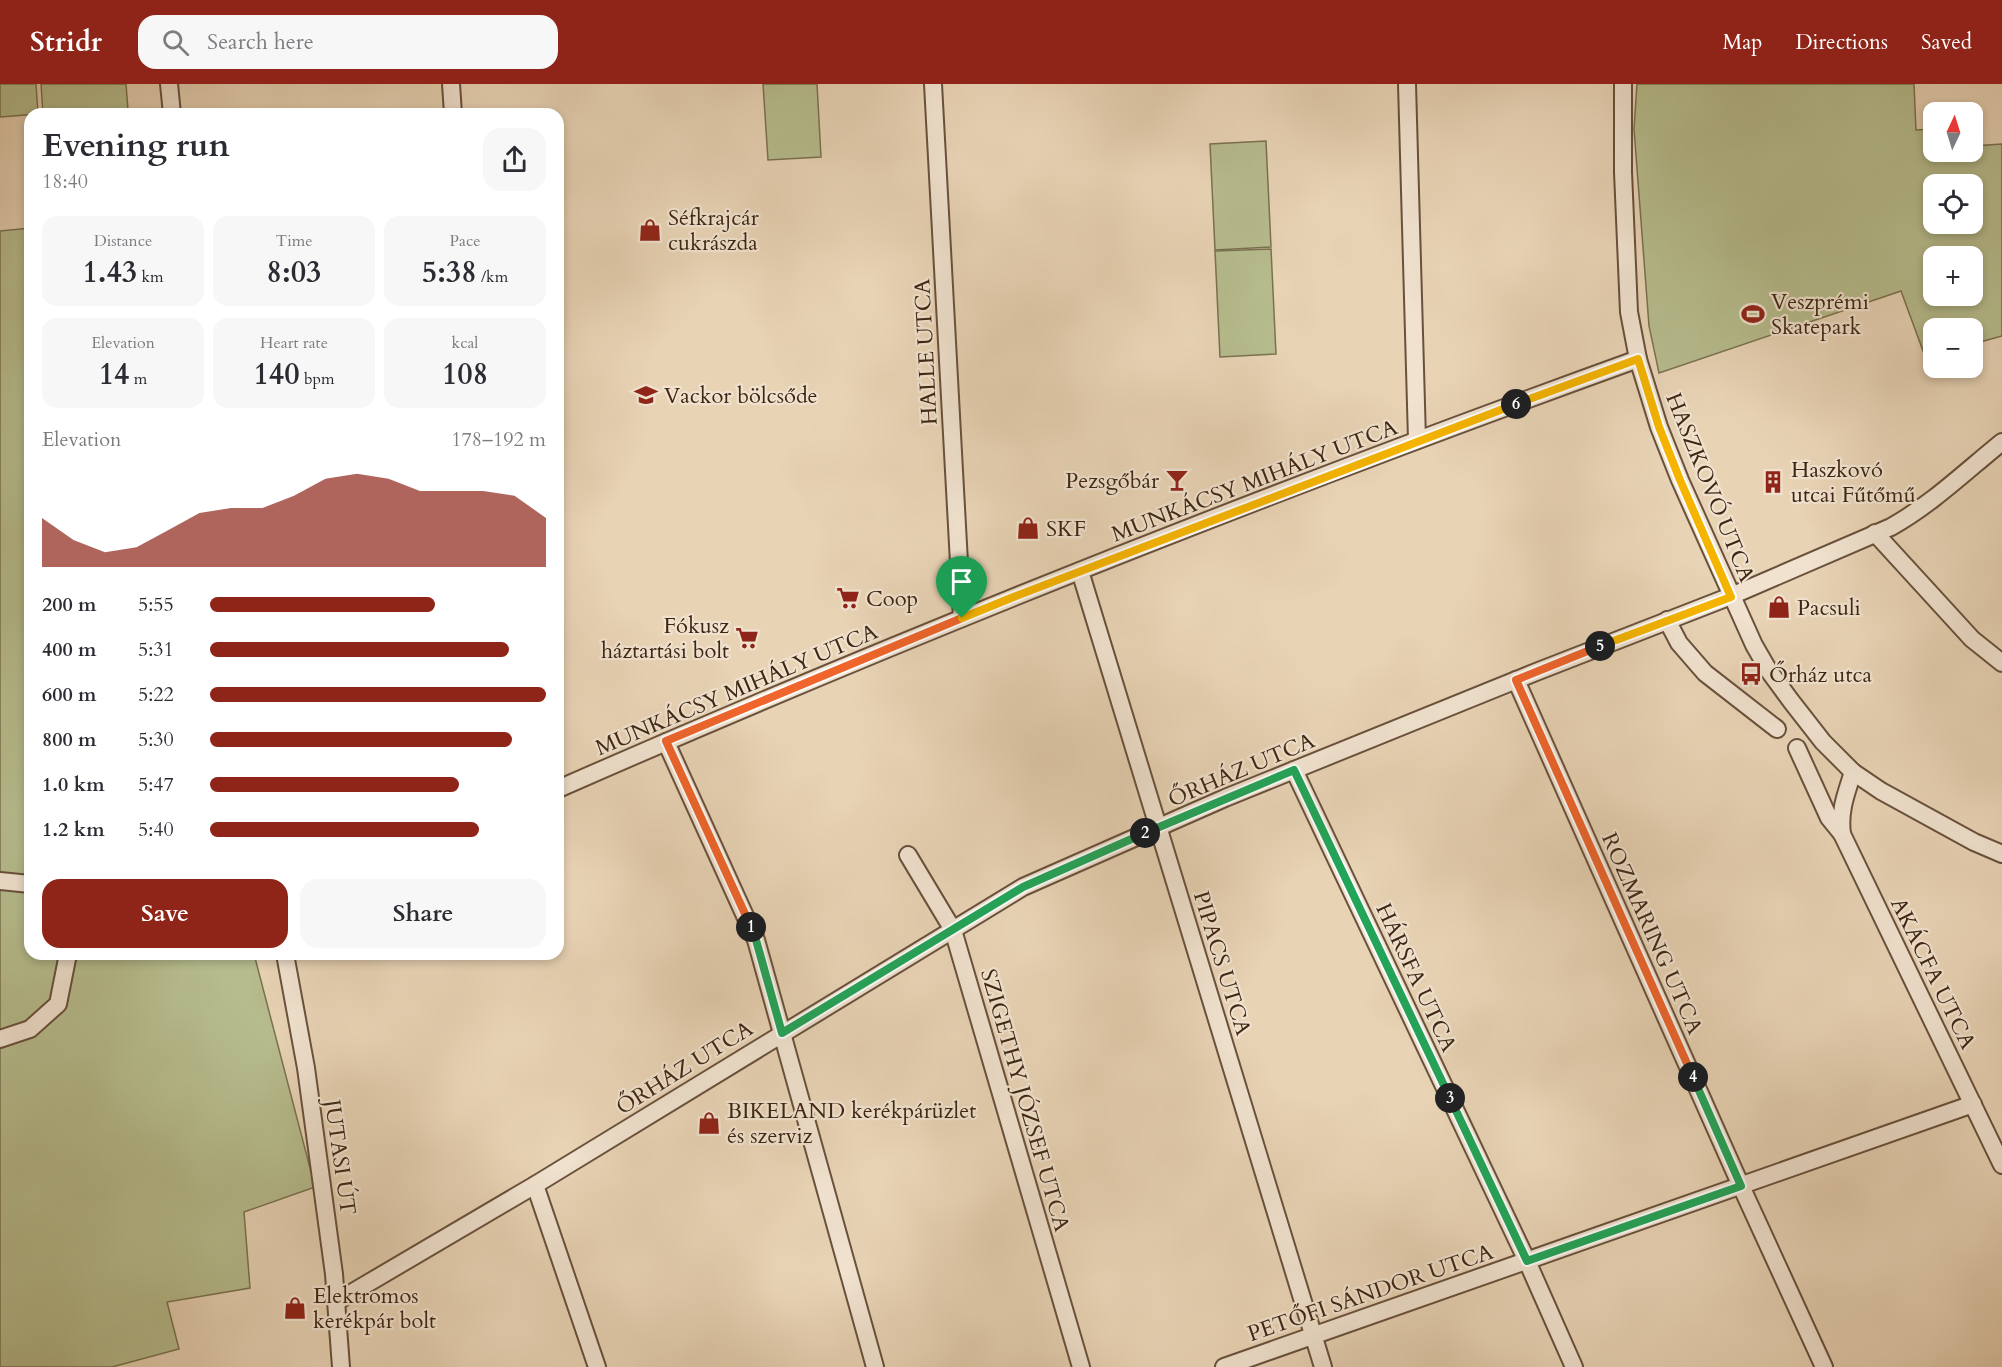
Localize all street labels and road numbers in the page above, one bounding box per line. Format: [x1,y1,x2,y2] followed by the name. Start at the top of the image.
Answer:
[907,278,945,426] street label: HALLE UTCA
[1658,388,1762,587] street label: HASZKOVÓ UTCA
[1107,412,1402,549] street label: MUNKÁCSY MIHÁLY UTCA
[591,617,883,763] street label: MUNKÁCSY MIHÁLY UTCA
[1164,725,1320,814] street label: ŐRHÁZ UTCA
[1594,828,1710,1039] street label: ROZMARING UTCA
[1186,887,1258,1039] street label: PIPACS UTCA
[1883,893,1983,1055] street label: AKÁCFA UTCA
[1368,898,1464,1057] street label: HÁRSFA UTCA
[973,965,1077,1235] street label: SZIGETHY JÓZSEF UTCA
[610,1013,759,1122] street label: ŐRHÁZ UTCA
[317,1095,363,1217] street label: JUTASI ÚT
[1244,1237,1497,1349] street label: PETŐFI SÁNDOR UTCA

